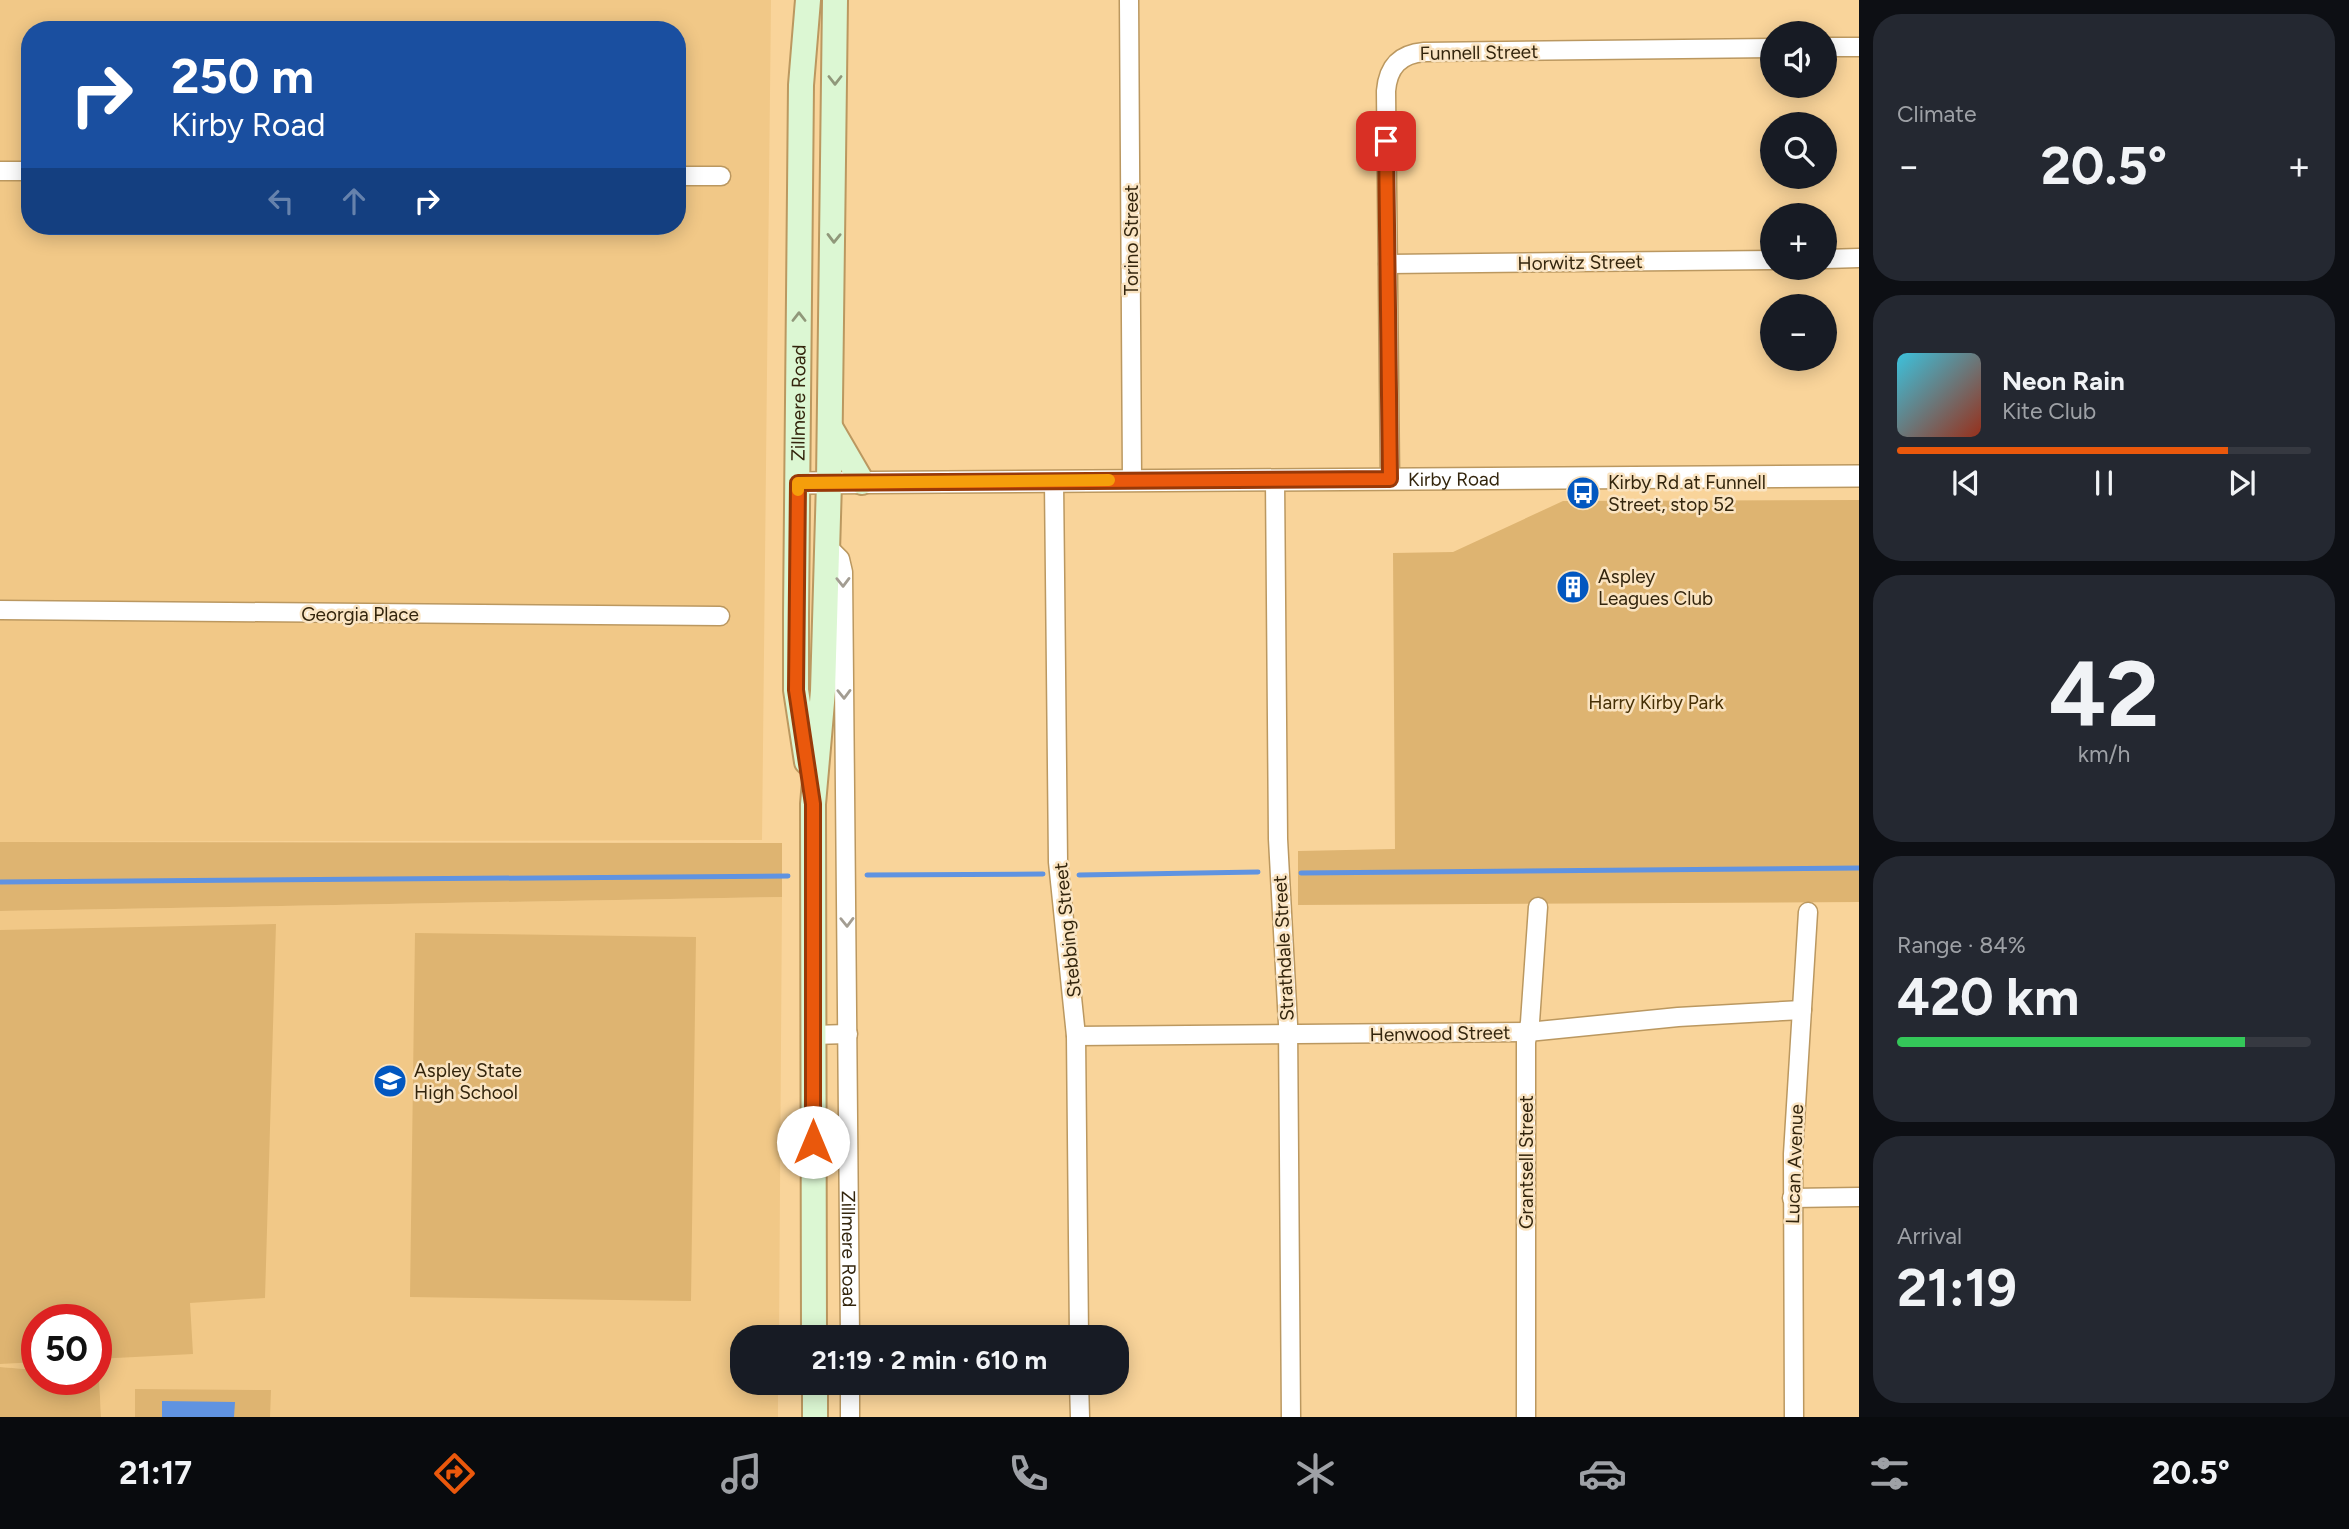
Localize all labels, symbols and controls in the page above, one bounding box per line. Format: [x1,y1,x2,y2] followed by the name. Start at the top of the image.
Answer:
[1760,21,1837,371] map controls
[1760,21,1837,98] button: sound
[1420,40,1538,65] street label: Funnell Street
[171,46,314,105] text: 250 m
[56,49,147,140] icon: right
[828,74,843,85] one-way arrow
[1897,100,1976,128] text: Climate
[171,106,326,144] text: Kirby Road
[1356,111,1416,171] pin
[1760,112,1837,189] button: search
[1367,122,1405,160] icon: arrive
[2041,135,2167,197] text: 20.5°
[1897,143,1921,189] text: −
[2287,143,2311,189] text: +
[262,182,300,220] icon: left
[335,182,373,220] icon: ahead
[408,182,446,220] icon: right
[1120,185,1143,295] street label: Torino Street
[1760,203,1837,280] button: +
[826,233,841,244] one-way arrow
[1517,250,1643,275] street label: Horwitz Street
[1760,294,1837,371] button: −
[791,311,807,321] one-way arrow
[786,344,811,461] street label: Zillmere Road
[2002,365,2125,397] text: Neon Rain
[2002,397,2096,425] text: Kite Club
[1947,464,1985,502] icon: previous
[2085,464,2123,502] icon: pause
[2223,464,2261,502] icon: next
[1408,467,1500,491] street label: Kirby Road
[1608,471,1766,516] place label: Kirby Rd at Funnell Street, stop 52
[1564,474,1602,512] bus stop icon: Kirby Rd at Funnell Street, stop 52
[1598,565,1713,610] place label: Aspley Leagues Club
[1554,568,1592,606] building icon: Aspley Leagues Club
[835,578,851,588] one-way arrow
[301,603,419,626] street label: Georgia Place
[2049,640,2159,749] text: 42
[836,689,852,700] one-way arrow
[1588,691,1725,714] park label: Harry Kirby Park
[2078,740,2130,768] text: km/h
[1049,861,1086,999] street label: Stebbing Street
[1268,874,1299,1021] street label: Strathdale Street
[839,916,854,927] one-way arrow
[1897,931,2026,959] text: Range · 84%
[1897,966,2079,1028] text: 420 km
[1369,1021,1511,1046] street label: Henwood Street
[414,1059,522,1104] place label: Aspley State High School
[371,1062,409,1100] school or university icon: Aspley State High School
[1515,1095,1538,1229] street label: Grantsell Street
[1781,1104,1808,1224] street label: Lucan Avenue
[776,1105,850,1179] position arrow
[837,1190,861,1307] street label: Zillmere Road
[1897,1222,1962,1250] text: Arrival
[1897,1257,2017,1319] text: 21:19
[21,1304,112,1395] speed limit sign: 50
[812,1344,1047,1376] text: 21:19 · 2 min · 610 m
[430,1449,479,1498] icon: directions
[717,1449,766,1498] icon: music
[1004,1449,1053,1498] icon: phone
[1291,1449,1340,1498] icon: climate
[1578,1449,1627,1498] icon: car
[1865,1449,1914,1498] icon: filters
[119,1454,192,1492] text: 21:17
[2152,1454,2230,1492] text: 20.5°

